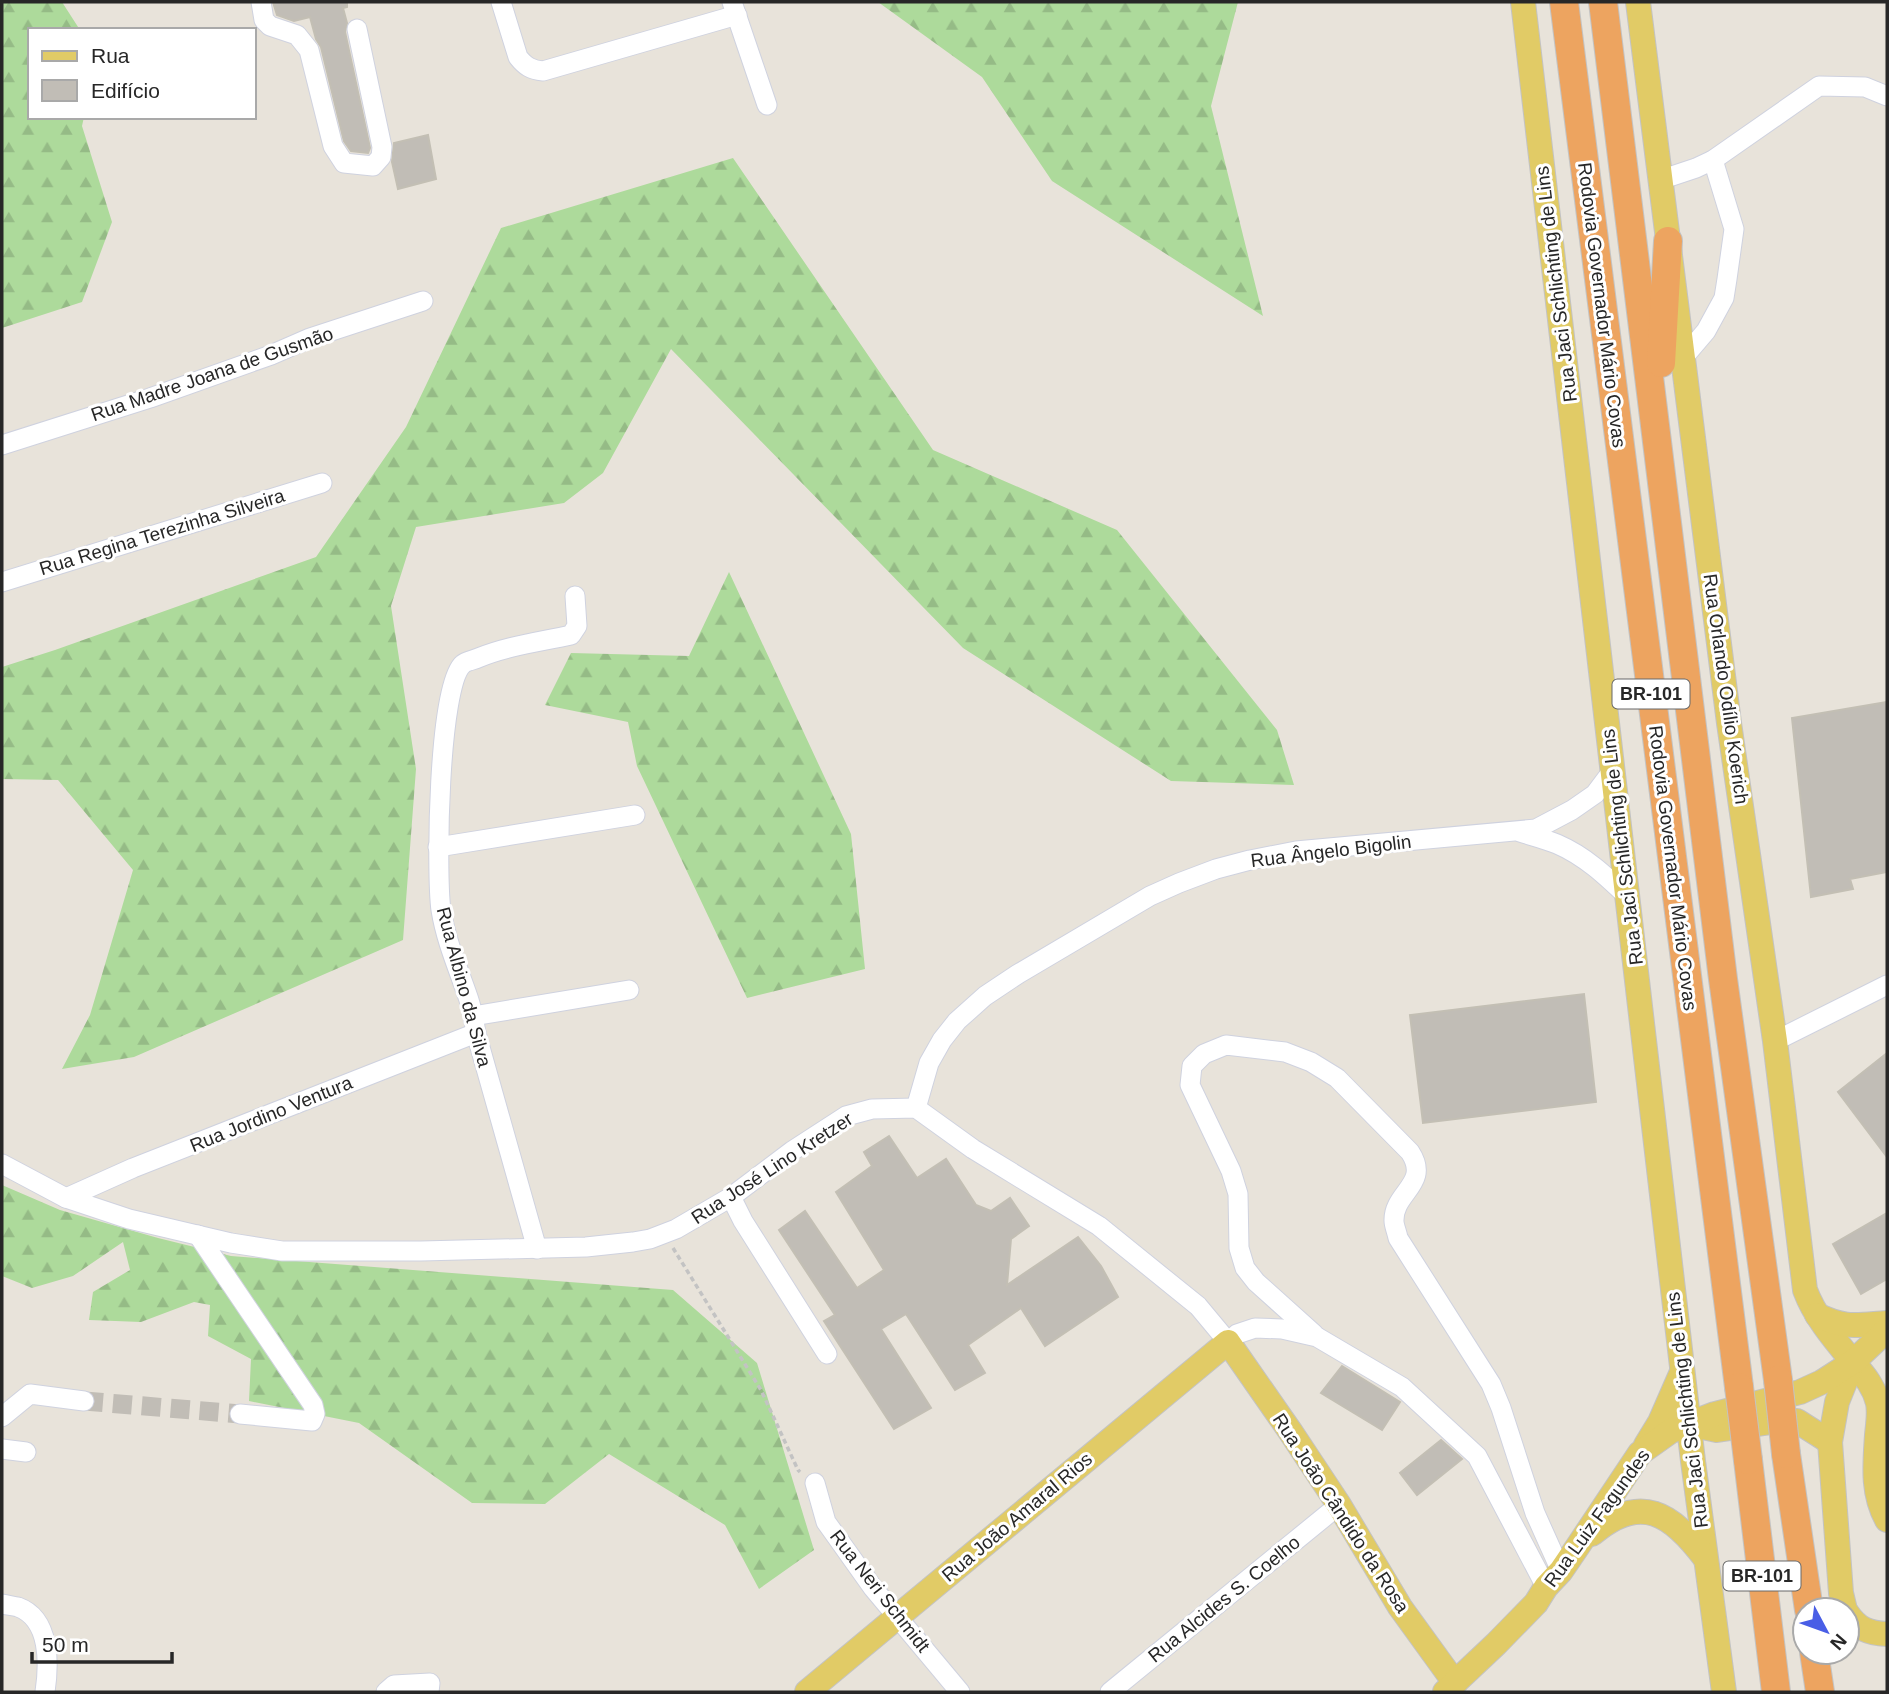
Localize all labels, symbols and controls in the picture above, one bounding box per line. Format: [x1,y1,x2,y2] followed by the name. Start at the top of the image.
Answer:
[28,28,256,119] legend
[91,44,130,67] text: Rua
[91,79,160,102] text: Edifício
[1574,161,1630,449] street label: Rodovia Governador Mário Covas
[1531,165,1581,403] street label: Rua Jaci Schlichting de Lins
[88,323,336,425] street label: Rua Madre Joana de Gusmão
[37,485,288,579] street label: Rua Regina Terezinha Silveira
[1699,572,1753,806] street label: Rua Orlando Odílio Koerich
[1612,680,1690,708] road number: BR-101
[1645,724,1701,1012] street label: Rodovia Governador Mário Covas
[1597,728,1647,966] street label: Rua Jaci Schlichting de Lins
[1250,831,1412,871] street label: Rua Ângelo Bigolin
[433,905,496,1070] street label: Rua Albino da Silva
[187,1072,356,1156] street label: Rua Jordino Ventura
[687,1108,857,1228] street label: Rua José Lino Kretzer
[1662,1291,1712,1529] street label: Rua Jaci Schlichting de Lins
[1269,1409,1414,1617] street label: Rua João Cândido da Rosa
[1540,1445,1654,1591] street label: Rua Luiz Fagundes
[938,1448,1096,1586] street label: Rua João Amaral Rios
[826,1526,935,1657] street label: Rua Neri Schmidt
[1144,1531,1304,1667] street label: Rua Alcides S. Coelho
[1724,1562,1800,1590] road number: BR-101
[1791,1596,1861,1666] north arrow
[32,1620,172,1664] scale bar
[1826,1630,1851,1654] text: N
[42,1633,89,1656] text: 50 m

